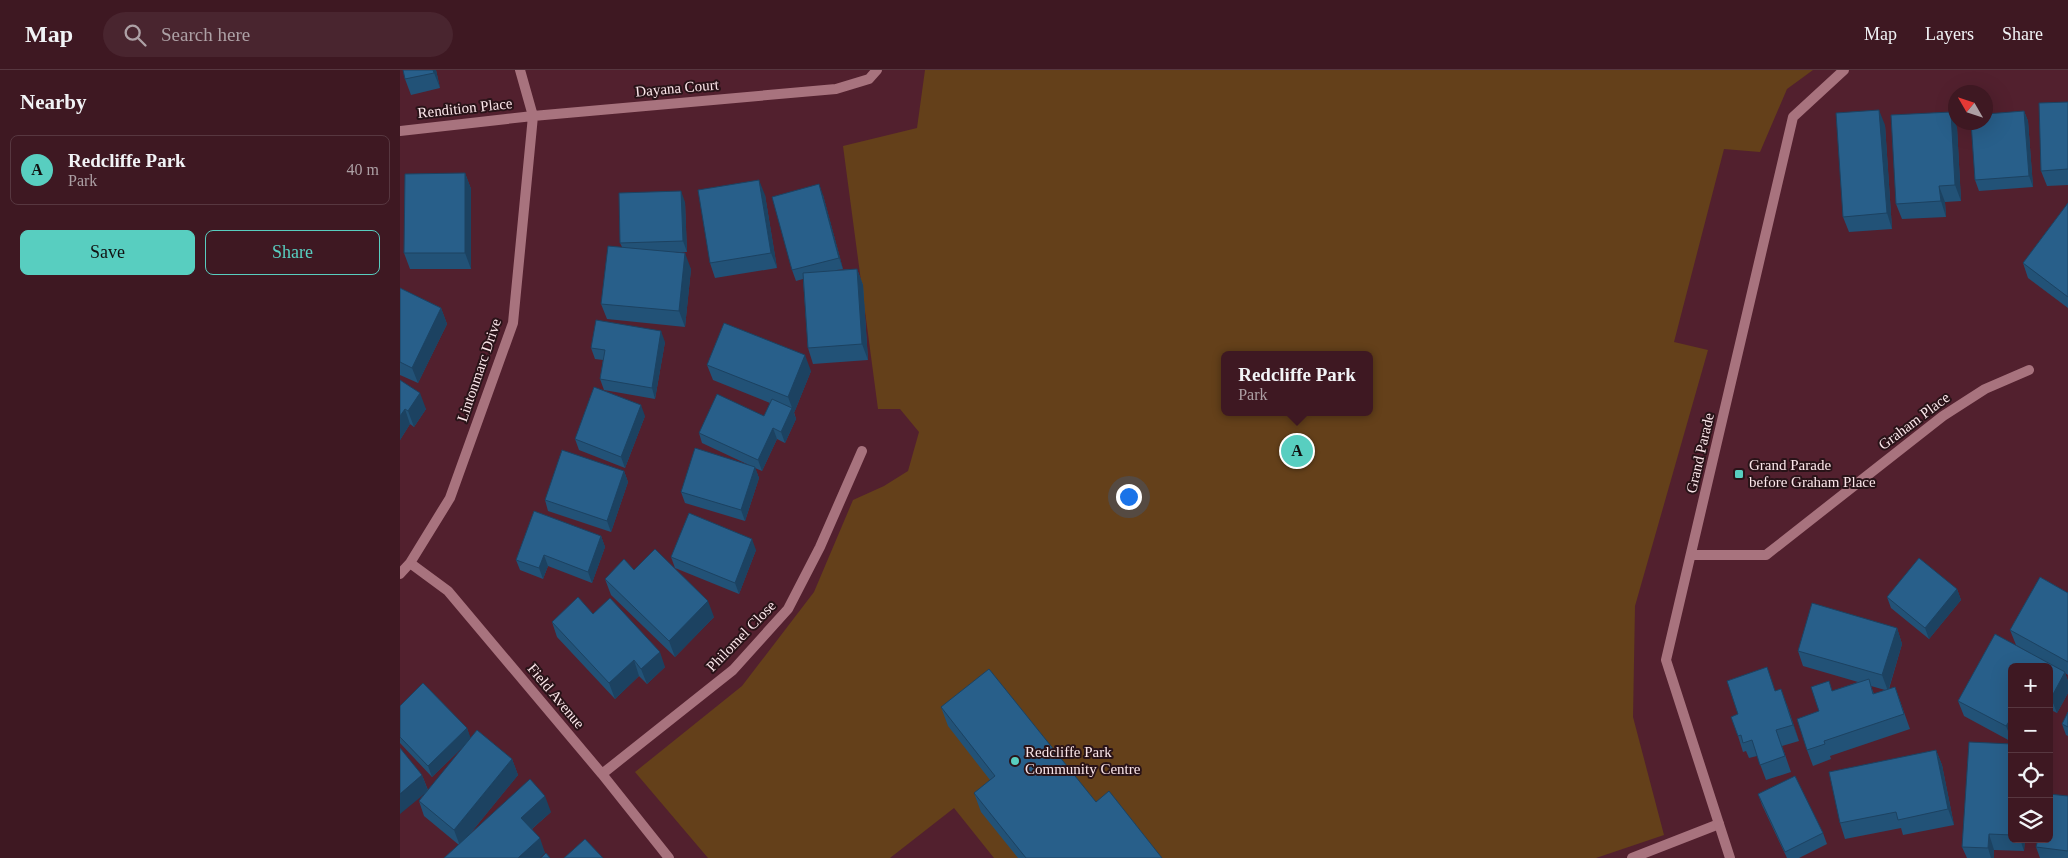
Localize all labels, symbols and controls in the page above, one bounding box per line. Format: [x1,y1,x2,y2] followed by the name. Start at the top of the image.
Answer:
[103,12,453,57] search box
[25,21,73,47] text: Map
[121,21,149,49] icon: search
[161,24,250,45] text: Search here
[1864,24,1897,44] text: Map
[1925,24,1974,44] text: Layers
[2002,24,2043,44] text: Share
[635,76,720,100] street label: Dayana Court
[1948,85,1993,130] north arrow
[20,90,87,114] text: Nearby
[417,95,514,121] street label: Rendition Place
[68,150,186,171] text: Redcliffe Park
[31,161,43,178] text: A
[347,161,379,178] text: 40 m
[68,172,97,189] text: Park
[20,230,195,275] button: Save
[205,230,380,275] button: Share
[454,316,504,424] street label: Lintonmarc Drive
[1221,351,1373,416] popup
[1238,364,1356,385] text: Redcliffe Park
[1238,386,1268,403] text: Park
[1875,389,1953,453] street label: Graham Place
[1683,411,1717,495] street label: Grand Parade
[1281,432,1313,470] pin: A
[1749,457,1876,490] place label: Grand Parade before Graham Place
[1733,468,1745,480] marker: Grand Parade before Graham Place
[1116,484,1142,510] your location
[703,597,779,675] street label: Philomel Close
[524,660,588,732] street label: Field Avenue
[2008,663,2053,843] map controls
[2008,663,2053,708] button: +
[2008,708,2053,753] button: −
[1025,744,1141,777] place label: Redcliffe Park Community Centre
[2008,753,2053,798] button: locate
[1009,755,1021,767] marker: Redcliffe Park Community Centre
[2008,798,2053,843] button: layers

